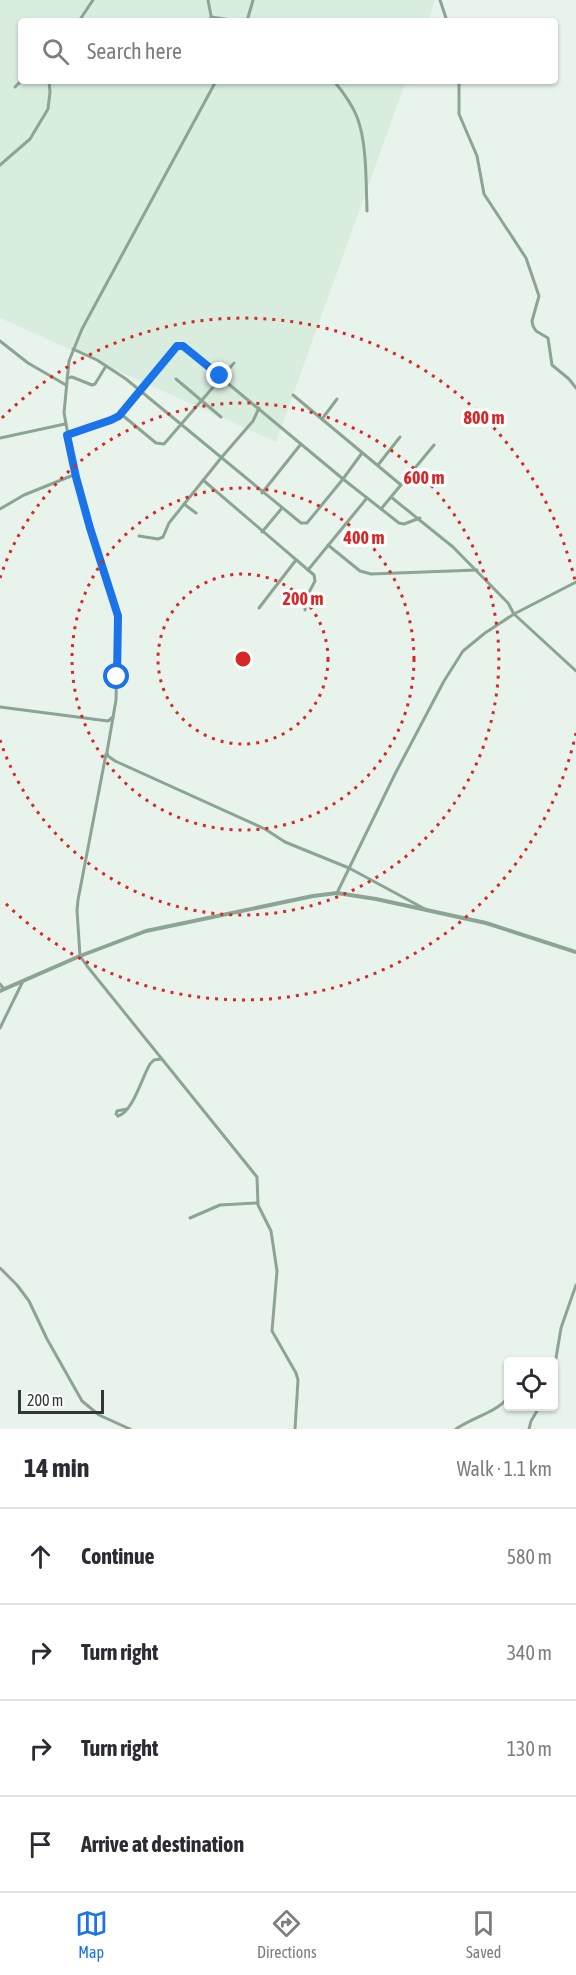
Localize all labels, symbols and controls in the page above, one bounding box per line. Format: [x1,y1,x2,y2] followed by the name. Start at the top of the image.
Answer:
[18,18,558,84] search box
[39,35,72,68] icon: search
[87,38,182,64] text: Search here
[206,362,232,388] route end
[464,407,504,428] text: 800 m
[404,467,444,488] text: 600 m
[343,527,384,548] text: 400 m
[283,588,323,609] text: 200 m
[233,649,253,669] centre of rings
[103,663,129,689] route start
[504,1357,558,1411] map controls
[504,1357,558,1411] button: locate
[18,1387,104,1414] scale bar
[27,1391,63,1409] text: 200 m
[24,1453,89,1483] text: 14 min
[457,1457,552,1480] text: Walk · 1.1 km
[24,1540,57,1573] icon: ahead
[81,1543,155,1569] text: Continue
[507,1545,552,1568] text: 580 m
[24,1636,57,1669] icon: right
[81,1639,158,1665] text: Turn right
[507,1641,552,1664] text: 340 m
[24,1732,57,1765] icon: right
[81,1735,158,1761] text: Turn right
[507,1737,552,1760] text: 130 m
[24,1828,57,1861] icon: arrive
[81,1831,244,1857] text: Arrive at destination
[75,1907,108,1961] tab: Map
[257,1907,317,1961] tab: Directions
[466,1907,501,1961] tab: Saved

